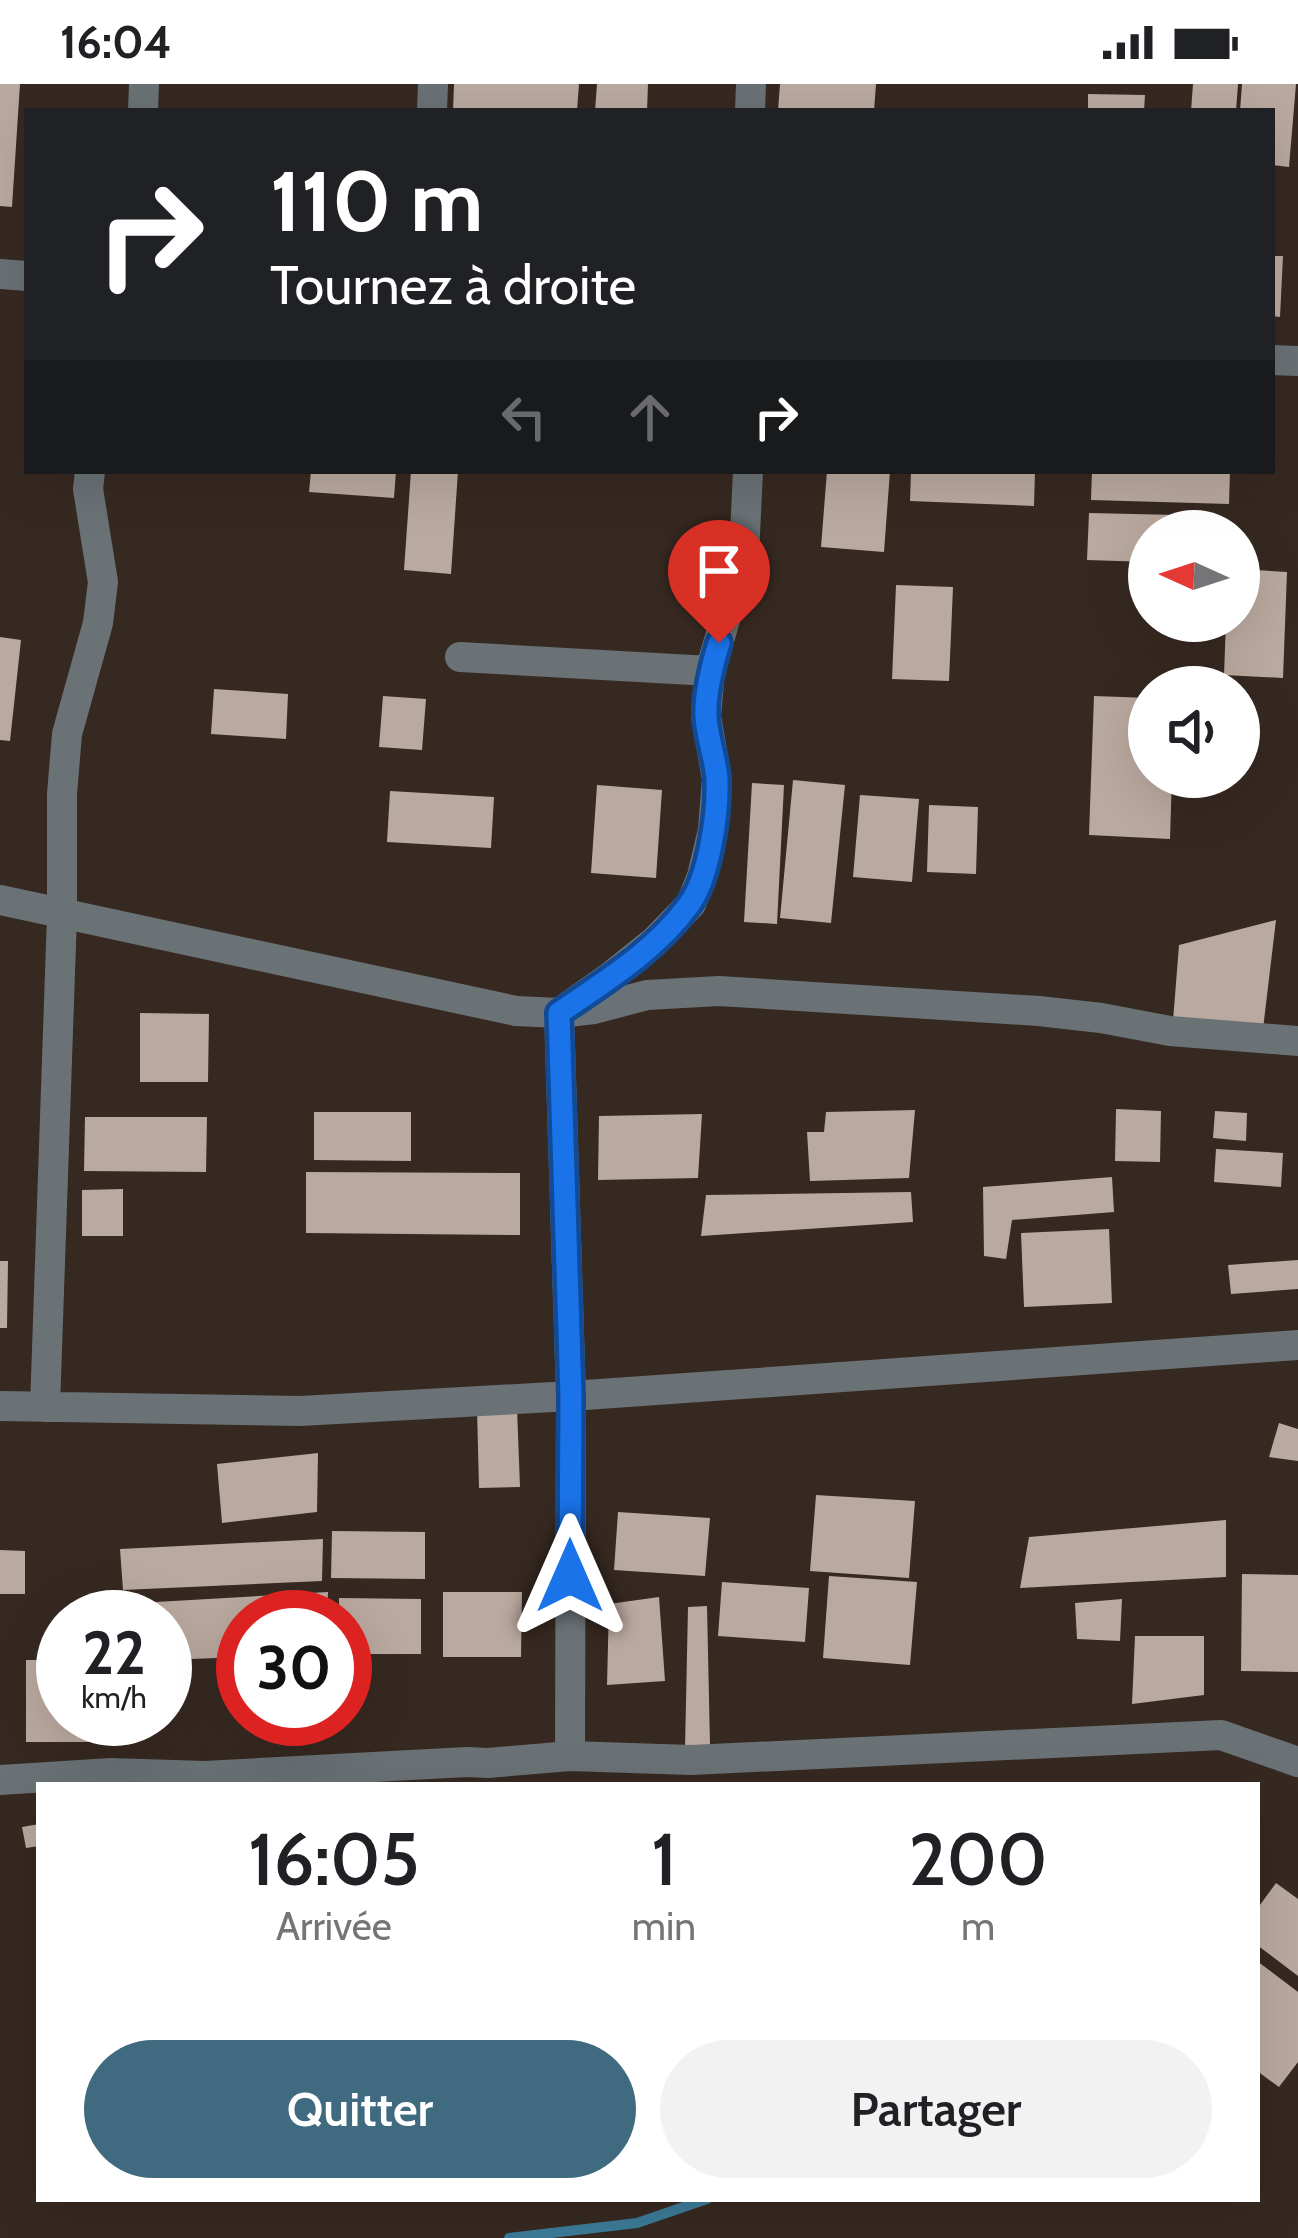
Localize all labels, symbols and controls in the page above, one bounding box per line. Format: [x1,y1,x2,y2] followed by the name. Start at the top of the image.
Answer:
[60,15,172,69] text: 16:04
[270,150,483,252] text: 110 m
[72,156,228,312] icon: right
[270,252,636,318] text: Tournez à droite
[491,384,557,450] icon: left
[617,384,683,450] icon: ahead
[743,384,809,450] icon: right
[1128,510,1260,642] north arrow
[1128,510,1260,798] map controls
[668,520,770,643] pin
[686,538,752,604] icon: arrive
[1128,666,1260,798] button: sound
[507,1513,633,1639] position arrow
[216,1590,372,1746] speed limit sign: 30
[82,1616,146,1689] text: 22
[81,1679,147,1716] text: km/h
[248,1816,419,1903] text: 16:05
[651,1816,677,1903] text: 1
[908,1816,1048,1903] text: 200
[276,1902,392,1950] text: Arrivée
[632,1902,696,1950] text: min
[961,1902,995,1950] text: m
[84,2040,636,2178] button: Quitter
[660,2040,1212,2178] button: Partager

